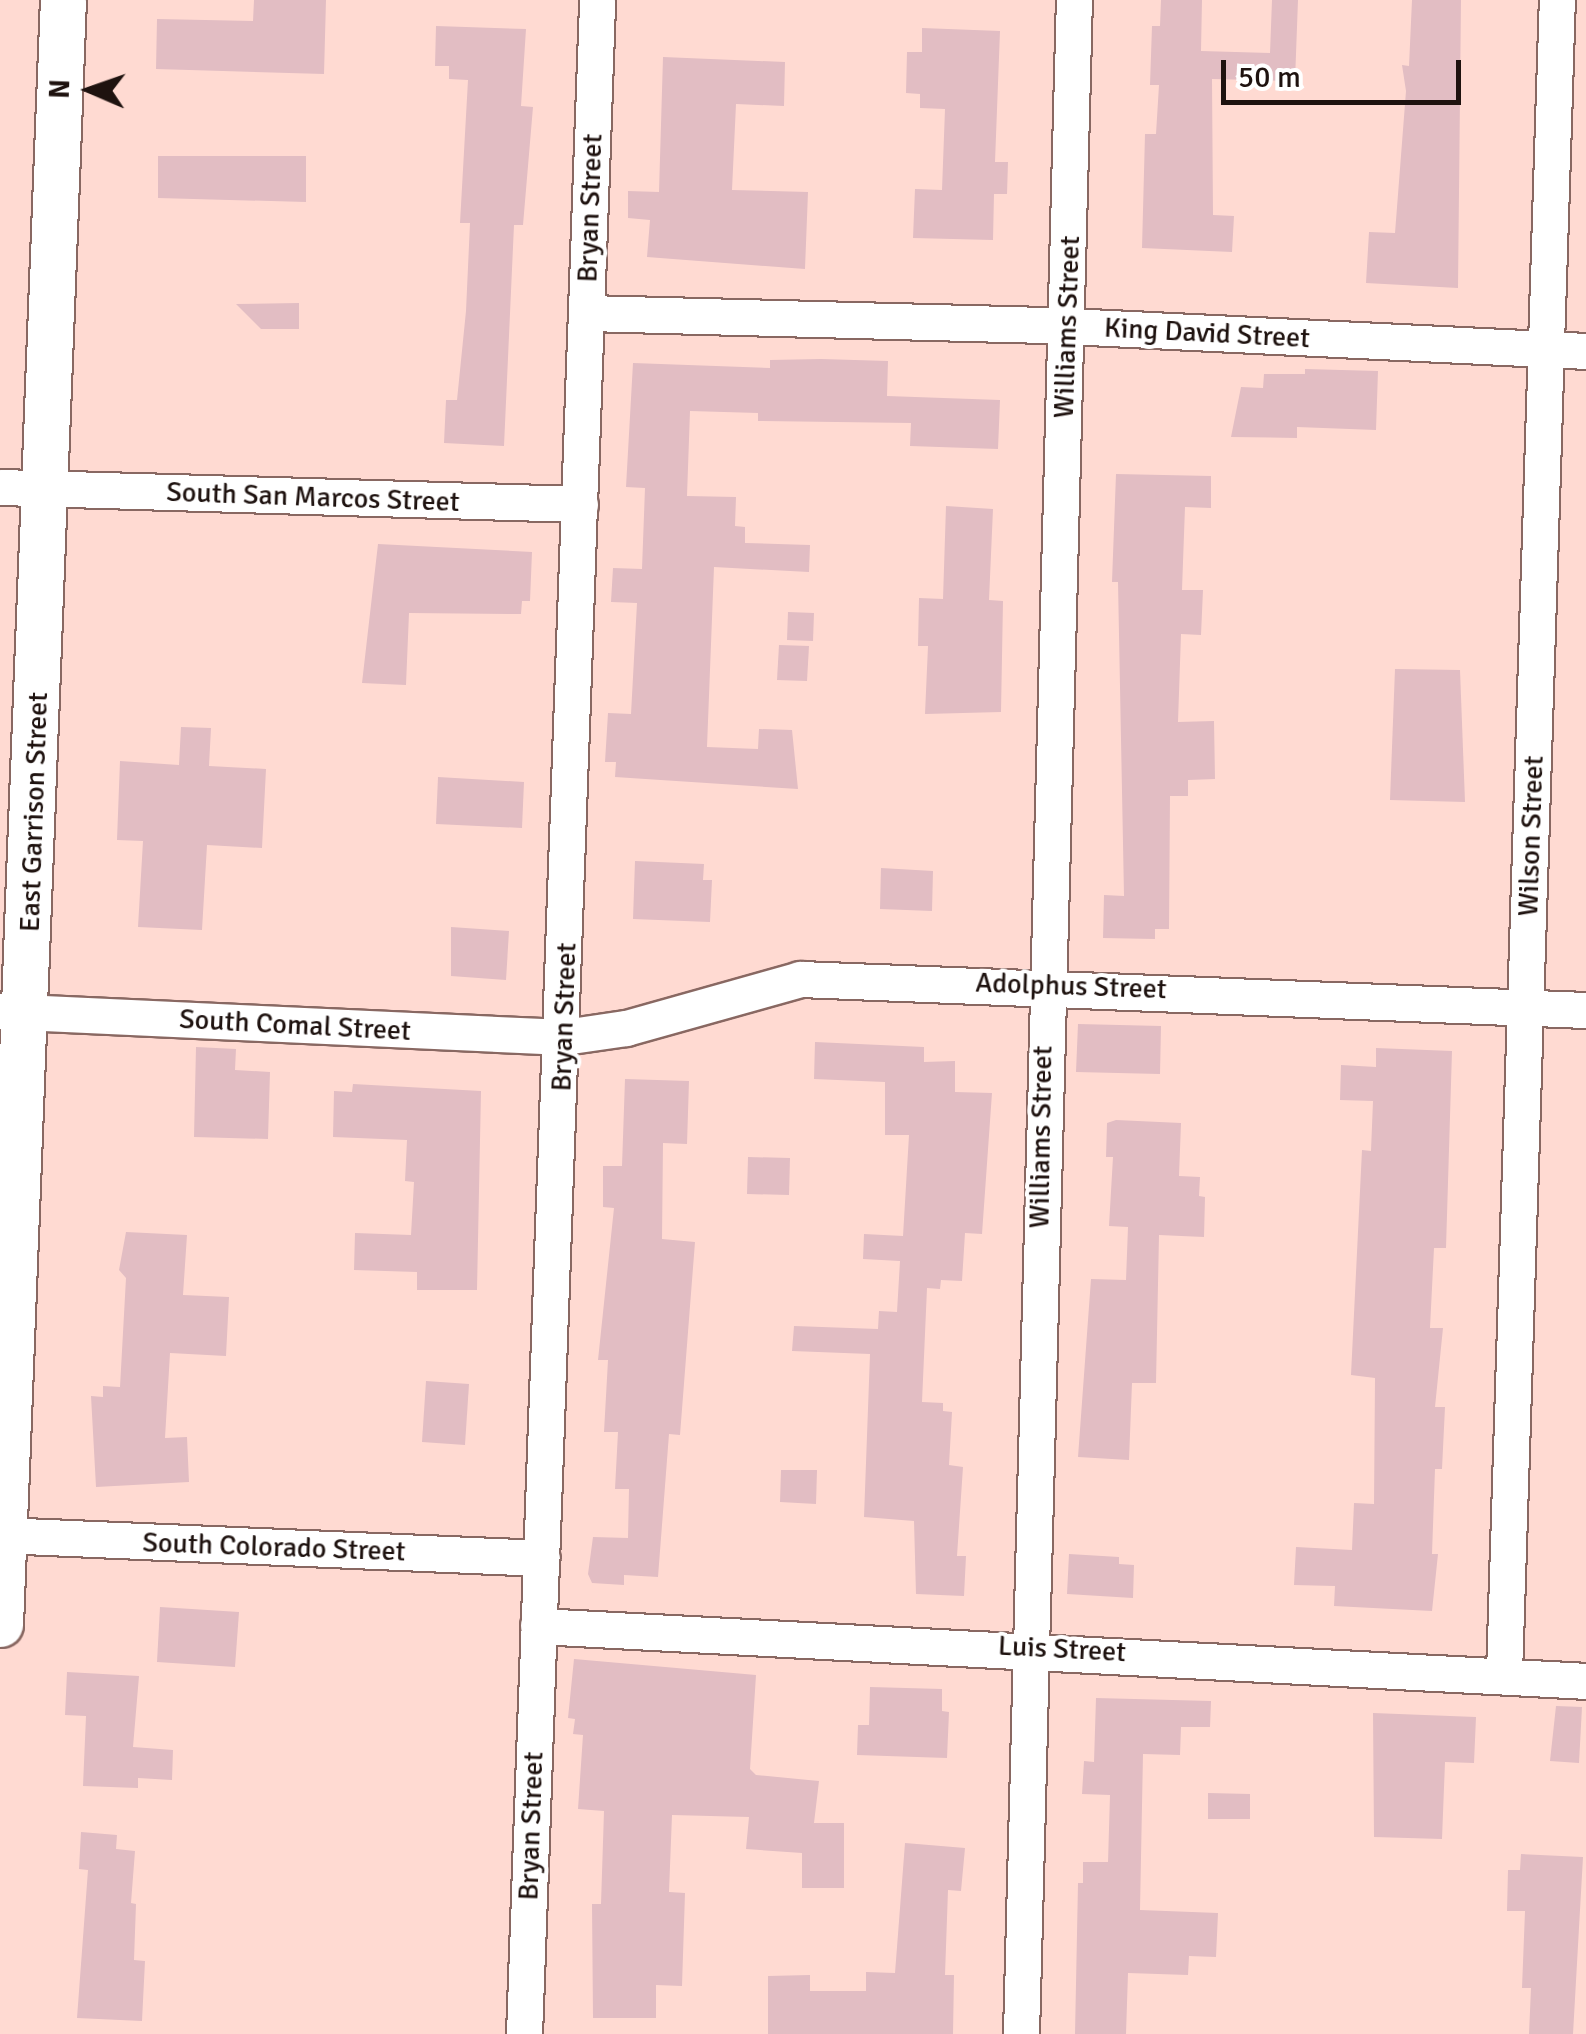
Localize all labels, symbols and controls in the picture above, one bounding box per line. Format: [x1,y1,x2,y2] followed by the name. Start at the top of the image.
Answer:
[40,40,140,140] north arrow
[1226,40,1466,102] scale bar
[1238,59,1301,96] text: 50 m
[43,79,77,99] text: N
[571,133,609,283] street label: Bryan Street
[1047,235,1087,419] street label: Williams Street
[1103,311,1311,355] street label: King David Street
[166,475,460,519] street label: South San Marcos Street
[13,691,55,933] street label: East Garrison Street
[1511,755,1551,917] street label: Wilson Street
[545,942,583,1092] street label: Bryan Street
[975,966,1167,1006] street label: Adolphus Street
[178,1002,412,1048] street label: South Comal Street
[1023,1045,1059,1229] street label: Williams Street
[142,1526,406,1568] street label: South Colorado Street
[997,1629,1127,1669] street label: Luis Street
[512,1751,550,1901] street label: Bryan Street

